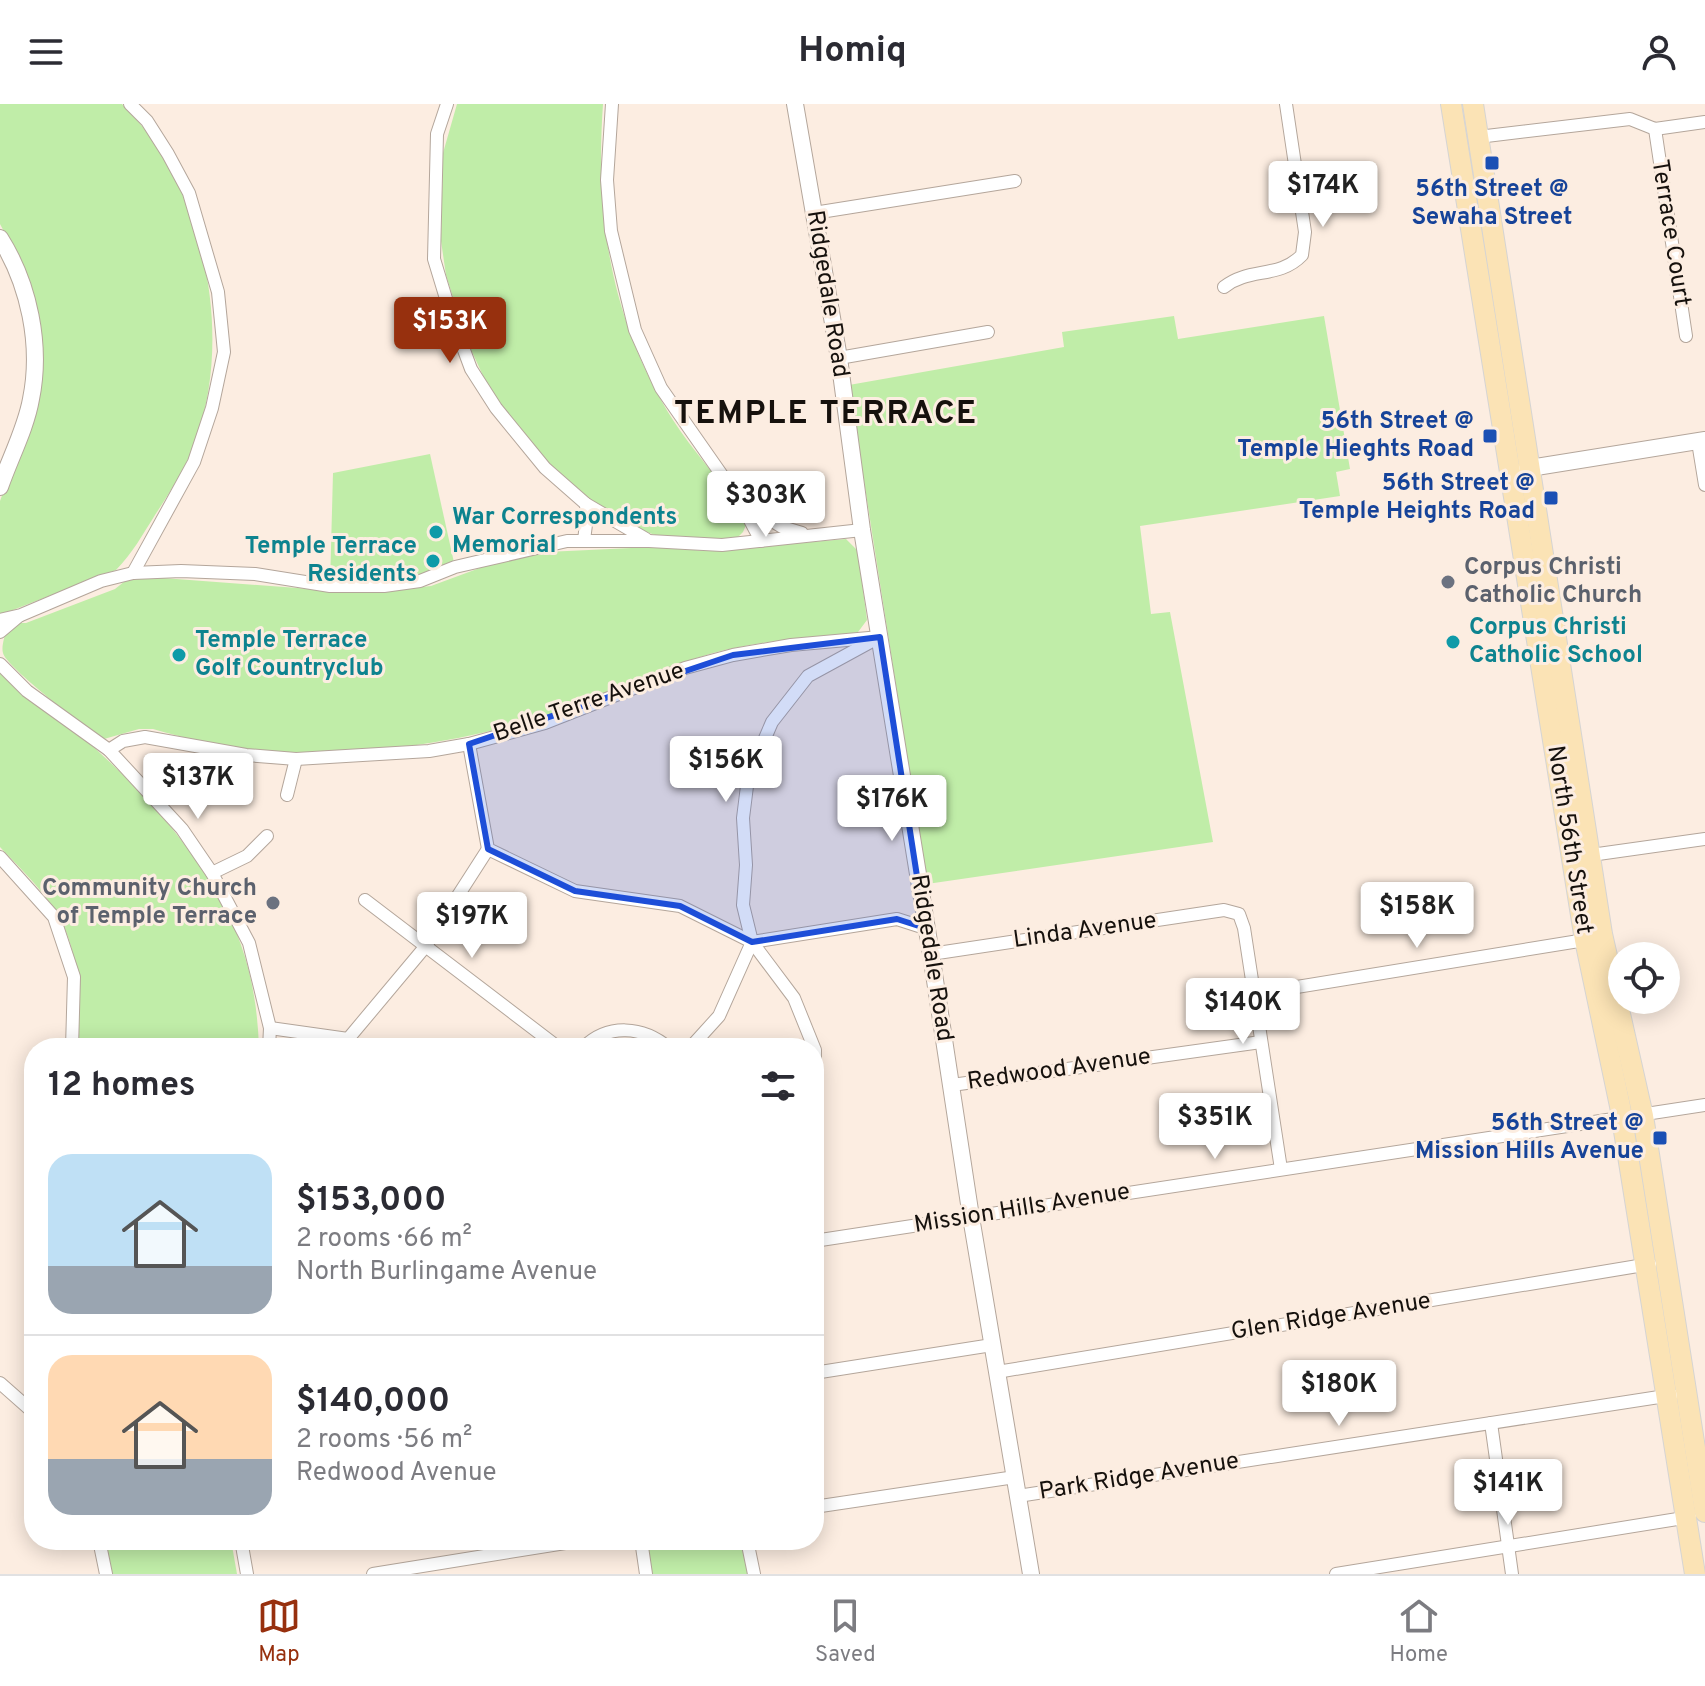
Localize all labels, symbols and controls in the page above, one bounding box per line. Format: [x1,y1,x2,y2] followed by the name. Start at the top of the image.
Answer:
[798,29,907,75] text: Homiq
[24,30,68,74] icon: menu
[1637,30,1681,74] icon: person
[1483,154,1501,172] marker: 56th Street @ Sewaha Street
[1644,157,1696,309] street label: Terrace Court
[1267,161,1379,229] pin: $174K
[1287,170,1359,203] text: $174K
[1412,175,1573,233] place label: 56th Street @ Sewaha Street
[799,208,855,380] street label: Ridgedale Road
[394,297,506,365] pin: $153K
[412,306,488,339] text: $153K
[674,395,978,435] district label: TEMPLE TERRACE
[1237,407,1474,465] place label: 56th Street @ Temple Hieghts Road
[1481,427,1499,445] marker: 56th Street @ Temple Hieghts Road
[1299,469,1535,527] place label: 56th Street @ Temple Heights Road
[710,471,822,539] pin: $303K
[725,480,807,513] text: $303K
[1542,489,1560,507] marker: 56th Street @ Temple Heights Road
[452,503,677,561] place label: War Correspondents Memorial
[427,523,445,541] marker: War Correspondents Memorial
[245,532,417,590] place label: Temple Terrace Residents
[424,552,442,570] marker: Temple Terrace Residents
[1464,553,1642,611] place label: Corpus Christi Catholic Church
[1439,573,1457,591] marker: Corpus Christi Catholic Church
[1469,613,1643,671] place label: Corpus Christi Catholic School
[195,626,384,684] place label: Temple Terrace Golf Countryclub
[1444,633,1462,651] marker: Corpus Christi Catholic School
[170,646,188,664] marker: Temple Terrace Golf Countryclub
[490,656,688,750] street label: Belle Terre Avenue
[670,736,782,804] pin: $156K
[1539,743,1599,937] street label: North 56th Street
[688,745,764,778] text: $156K
[142,753,254,821] pin: $137K
[161,762,235,795] text: $137K
[836,775,948,843] pin: $176K
[855,784,929,817] text: $176K
[903,872,959,1044] street label: Ridgedale Road
[42,874,257,932] place label: Community Church of Temple Terrace
[1361,882,1473,950] pin: $158K
[1379,891,1455,924] text: $158K
[416,892,528,960] pin: $197K
[264,894,282,912] marker: Community Church of Temple Terrace
[435,901,509,934] text: $197K
[1011,906,1159,956] street label: Linda Avenue
[1608,942,1680,1014] map controls
[1608,942,1680,1014] button: locate
[1187,978,1299,1046] pin: $140K
[1204,987,1282,1020] text: $140K
[965,1042,1153,1098] street label: Redwood Avenue
[756,1064,800,1108] icon: filters
[48,1065,195,1108] text: 12 homes
[1159,1093,1271,1161] pin: $351K
[1177,1102,1253,1135] text: $351K
[1415,1109,1644,1167] place label: 56th Street @ Mission Hills Avenue
[1651,1129,1669,1147] marker: 56th Street @ Mission Hills Avenue
[912,1177,1132,1241] street label: Mission Hills Avenue
[296,1180,446,1223] text: $153,000
[112,1186,208,1282] icon: home
[296,1223,472,1256] text: 2 rooms · 66 m²
[296,1256,597,1289] text: North Burlingame Avenue
[1229,1286,1433,1348] street label: Glen Ridge Avenue
[1283,1360,1395,1428] pin: $180K
[1300,1369,1378,1402] text: $180K
[296,1381,450,1424] text: $140,000
[112,1387,208,1483] icon: home
[296,1424,472,1457] text: 2 rooms · 56 m²
[1037,1446,1241,1508] street label: Park Ridge Avenue
[296,1457,497,1490] text: Redwood Avenue
[1452,1459,1564,1527] pin: $141K
[1472,1468,1544,1501] text: $141K
[257,1594,301,1669] tab: Map
[815,1594,876,1669] tab: Saved
[1390,1594,1448,1669] tab: Home

